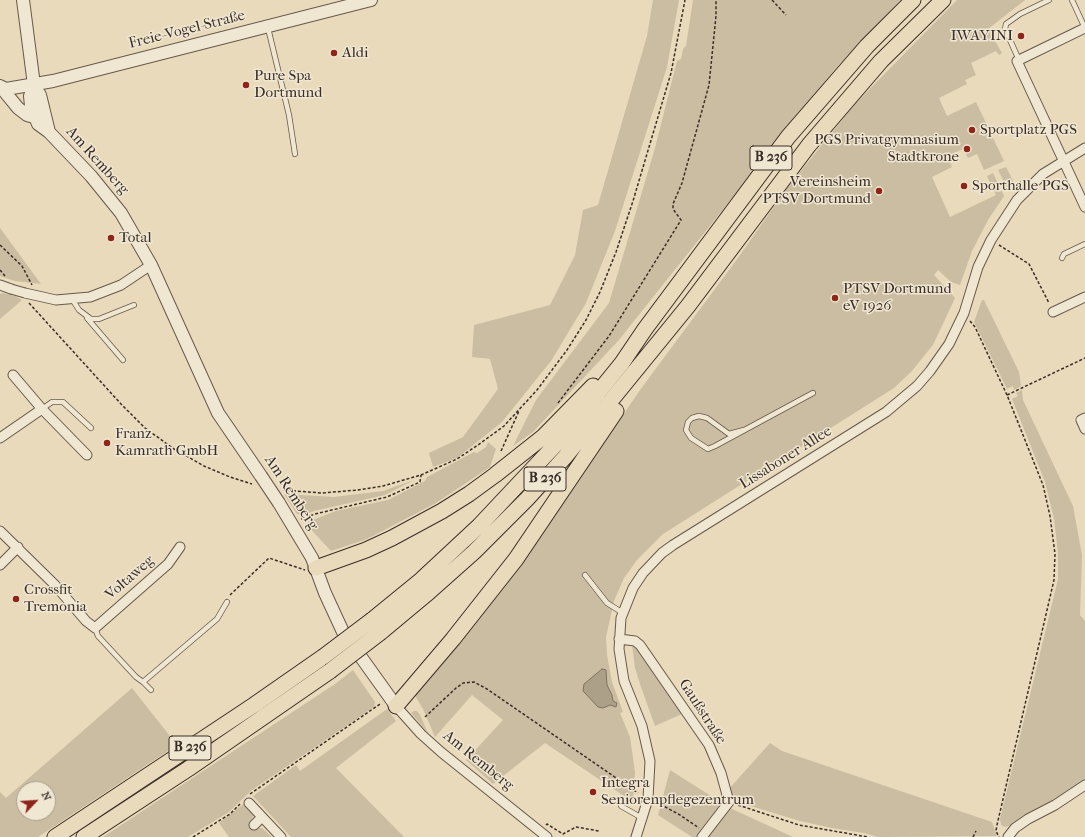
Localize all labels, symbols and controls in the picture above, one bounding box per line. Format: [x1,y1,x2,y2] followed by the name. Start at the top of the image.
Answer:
[127,7,247,53] street label: Freie-Vogel-Straße
[951,27,1013,45] place label: IWAYINI
[1016,31,1026,41] marker: IWAYINI
[342,44,368,62] place label: Aldi
[329,48,339,58] marker: Aldi
[254,67,322,102] place label: Pure Spa Dortmund
[241,80,251,90] marker: Pure Spa Dortmund
[980,121,1077,139] place label: Sportplatz PGS
[62,123,132,199] street label: Am Remberg
[967,125,977,135] marker: Sportplatz PGS
[814,131,959,166] place label: PGS Privatgymnasium Stadtkrone
[962,144,972,154] marker: PGS Privatgymnasium Stadtkrone
[750,146,792,170] road number: B 236
[762,173,871,208] place label: Vereinsheim PTSV Dortmund
[972,177,1069,195] place label: Sporthalle PGS
[959,181,969,191] marker: Sporthalle PGS
[874,186,884,196] marker: Vereinsheim PTSV Dortmund
[119,229,152,247] place label: Total
[106,233,116,243] marker: Total
[843,280,952,315] place label: PTSV Dortmund eV 1926
[830,293,840,303] marker: PTSV Dortmund eV 1926
[737,422,835,494] street label: Lissaboner Allee
[115,425,218,460] place label: Franz Kamrath GmbH
[102,438,112,448] marker: Franz Kamrath GmbH
[260,452,322,534] street label: Am Remberg
[524,467,566,491] road number: B 236
[102,552,158,604] street label: Voltaweg
[24,581,87,616] place label: Crossfit Tremonia
[11,594,21,604] marker: Crossfit Tremonia
[674,676,730,748] street label: Gaußstraße
[439,727,517,795] street label: Am Remberg
[169,736,211,760] road number: B 236
[601,774,754,809] place label: Integra Seniorenpflegezentrum
[16,781,56,821] north arrow
[588,787,598,797] marker: Integra Seniorenpflegezentrum
[39,790,54,803] text: N

